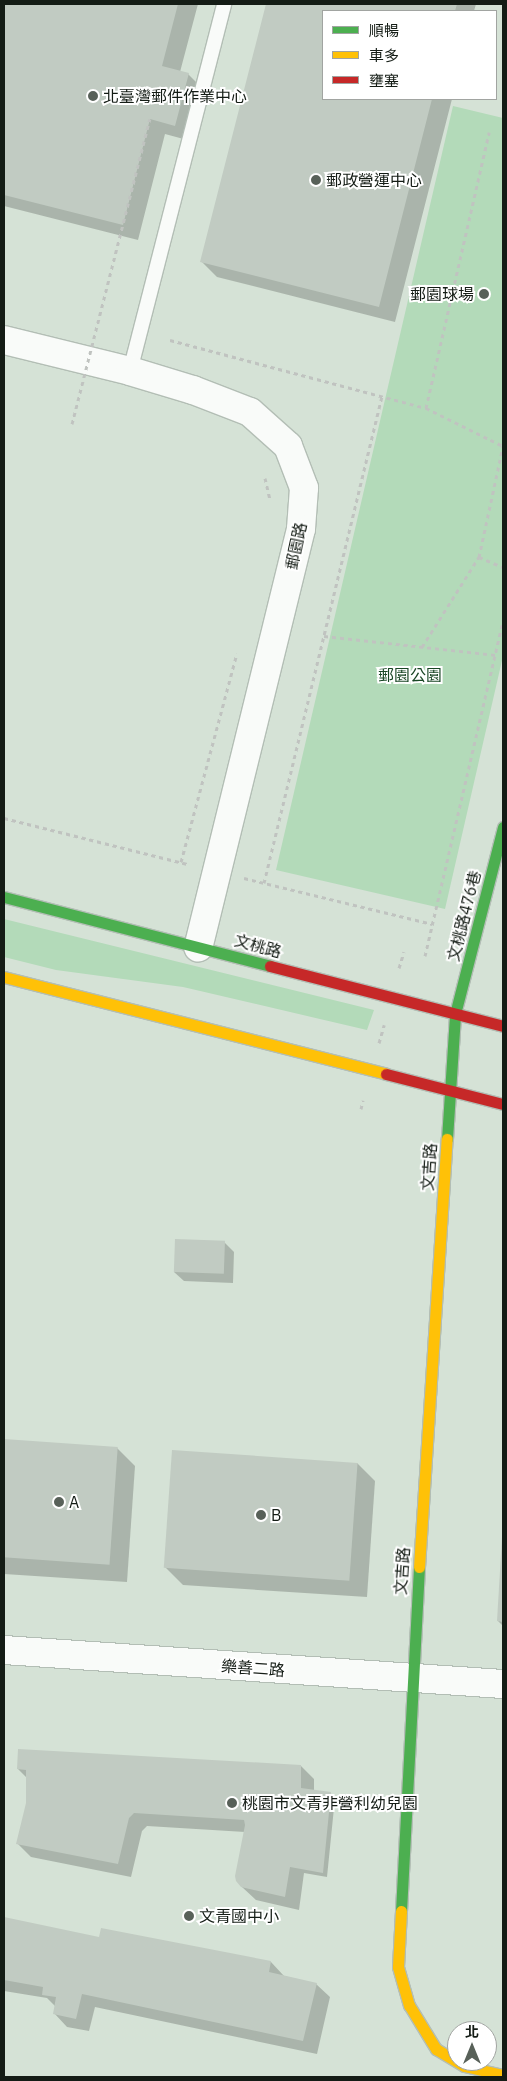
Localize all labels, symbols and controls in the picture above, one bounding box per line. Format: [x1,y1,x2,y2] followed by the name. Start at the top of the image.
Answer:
[322,10,497,100] legend
[369,21,399,40] text: 順暢
[369,46,399,65] text: 車多
[369,71,399,90] text: 壅塞
[103,86,247,106] place label: 北臺灣郵件作業中心
[87,90,99,102] marker: 北臺灣郵件作業中心
[326,170,422,190] place label: 郵政營運中心
[310,174,322,186] marker: 郵政營運中心
[410,284,474,304] place label: 郵園球場
[478,288,490,300] marker: 郵園球場
[282,521,310,571] street label: 郵園路
[378,665,442,685] park label: 郵園公園
[443,869,485,963] street label: 文桃路476巷
[232,931,284,961] street label: 文桃路
[418,1142,440,1192] street label: 文吉路
[69,1492,79,1512] place label: A
[53,1496,65,1508] marker: A
[271,1505,281,1525] place label: B
[255,1509,267,1521] marker: B
[391,1546,413,1596] street label: 文吉路
[220,1656,286,1680] street label: 樂善二路
[242,1793,418,1813] place label: 桃園市文青非營利幼兒園
[226,1797,238,1809] marker: 桃園市文青非營利幼兒園
[199,1906,279,1926] place label: 文青國中小
[183,1910,195,1922] marker: 文青國中小
[447,2021,497,2071] north arrow
[465,2023,479,2041] text: 北

